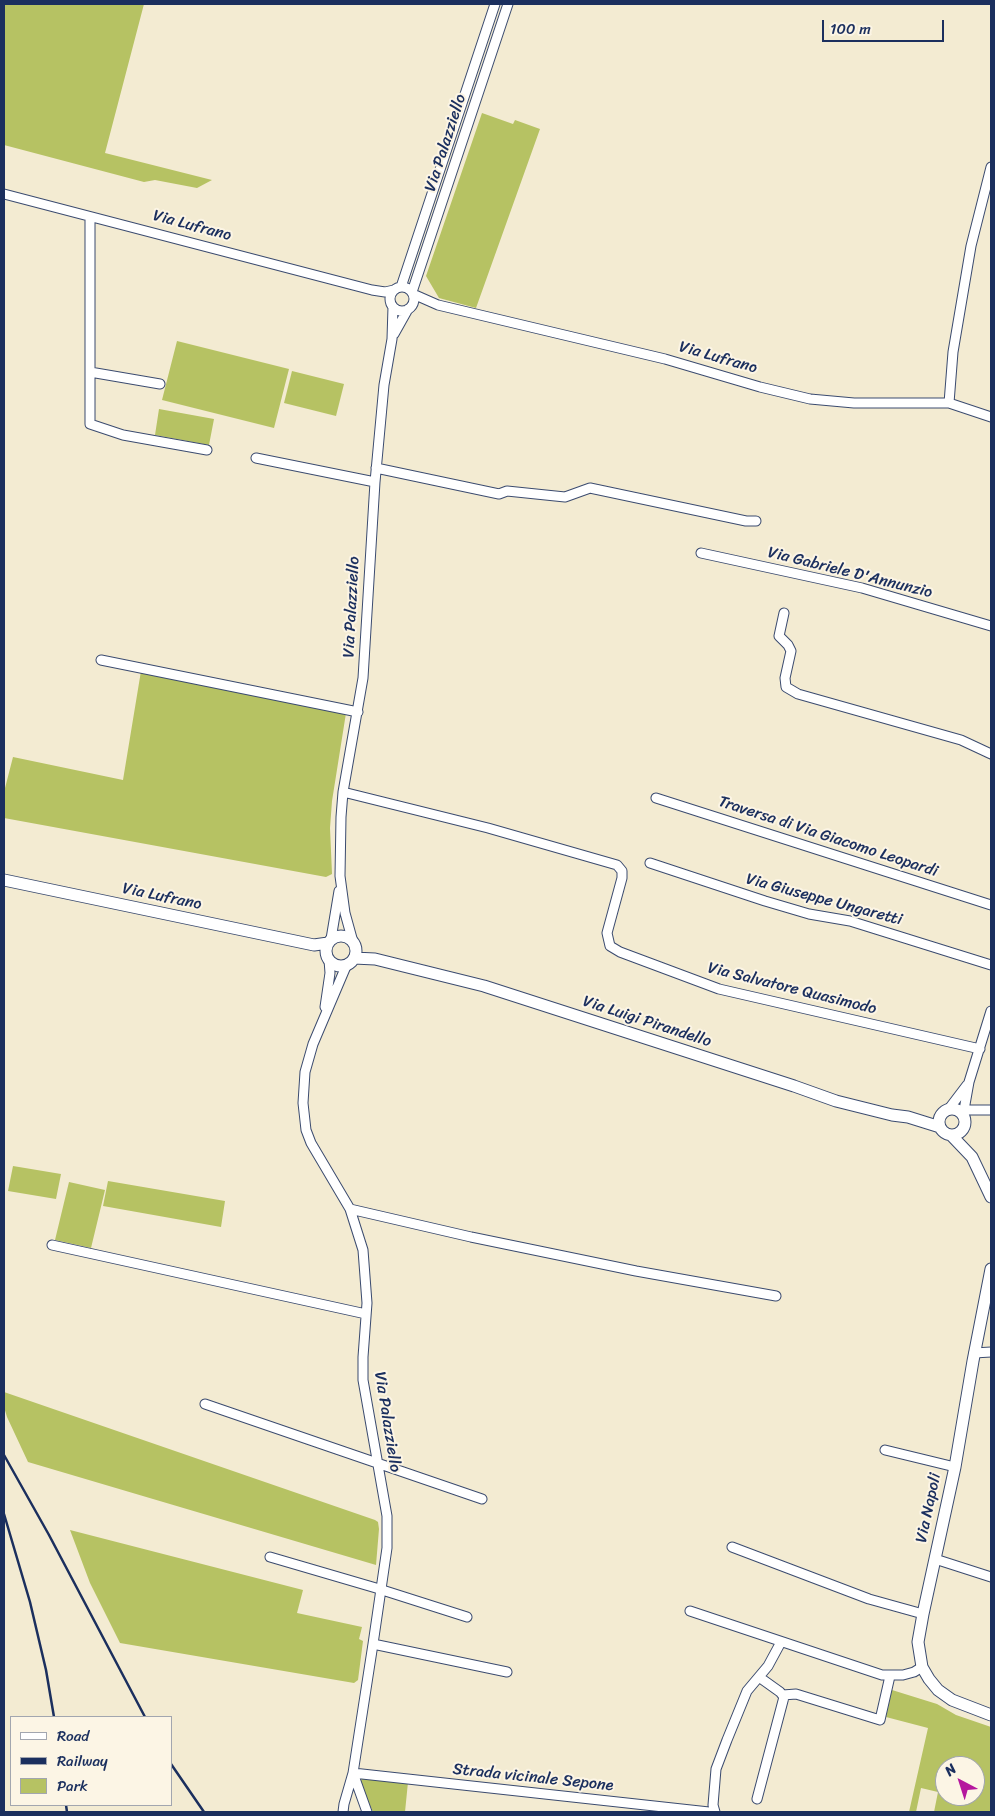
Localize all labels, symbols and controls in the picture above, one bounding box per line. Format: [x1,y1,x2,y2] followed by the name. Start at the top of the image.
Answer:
[825,10,948,42] scale bar
[830,16,871,42] text: 100 m
[421,92,471,194] street label: Via Palazziello
[151,206,233,246] street label: Via Lufrano
[677,338,759,378] street label: Via Lufrano
[766,543,934,603] street label: Via Gabriele D'Annunzio
[340,556,364,658] street label: Via Palazziello
[716,792,940,882] street label: Traversa di Via Giacomo Leopardi
[744,870,904,930] street label: Via Giuseppe Ungaretti
[121,879,203,915] street label: Via Lufrano
[706,959,878,1019] street label: Via Salvatore Quasimodo
[580,992,714,1052] street label: Via Luigi Pirandello
[370,1370,404,1474] street label: Via Palazziello
[912,1471,946,1545] street label: Via Napoli
[10,1716,172,1806] legend
[57,1723,89,1749] text: Road
[57,1748,108,1774] text: Railway
[935,1756,985,1806] north arrow
[939,1757,962,1783] text: N
[452,1760,614,1796] street label: Strada vicinale Sepone
[57,1773,88,1799] text: Park

